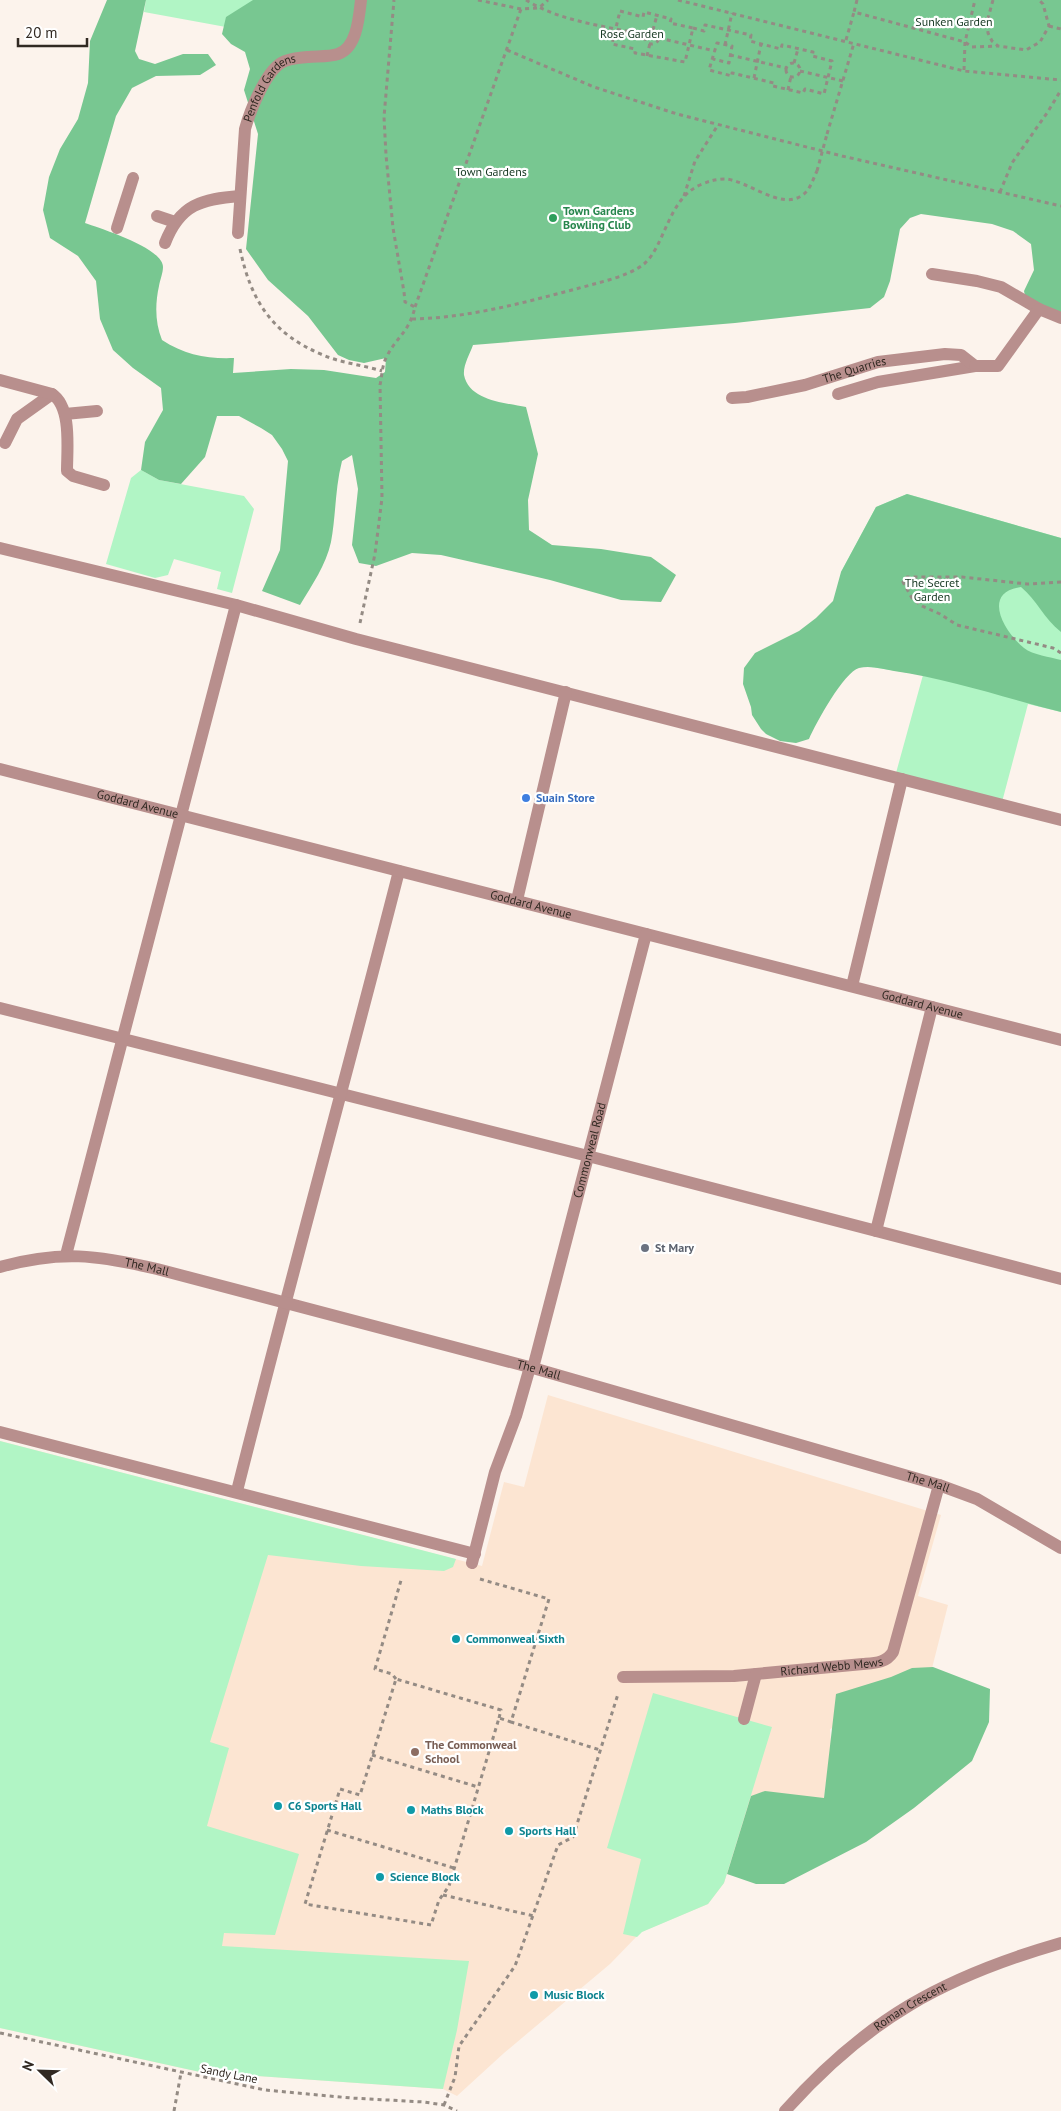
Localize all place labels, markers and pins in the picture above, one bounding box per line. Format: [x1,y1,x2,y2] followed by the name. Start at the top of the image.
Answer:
[563,203,634,232] place label: Town Gardens Bowling Club
[547,212,559,224] marker: Town Gardens Bowling Club
[536,790,595,805] place label: Suain Store
[520,792,532,804] marker: Suain Store
[655,1240,694,1255] place label: St Mary
[639,1242,651,1254] marker: St Mary
[466,1631,565,1646] place label: Commonweal Sixth
[450,1633,462,1645] marker: Commonweal Sixth
[425,1737,517,1766] place label: The Commonweal School
[409,1746,421,1758] marker: The Commonweal School
[288,1798,362,1813] place label: C6 Sports Hall
[272,1800,284,1812] marker: C6 Sports Hall
[421,1802,484,1817] place label: Maths Block
[405,1804,417,1816] marker: Maths Block
[519,1823,576,1838] place label: Sports Hall
[503,1825,515,1837] marker: Sports Hall
[390,1869,460,1884] place label: Science Block
[374,1871,386,1883] marker: Science Block
[544,1987,605,2002] place label: Music Block
[528,1989,540,2001] marker: Music Block

